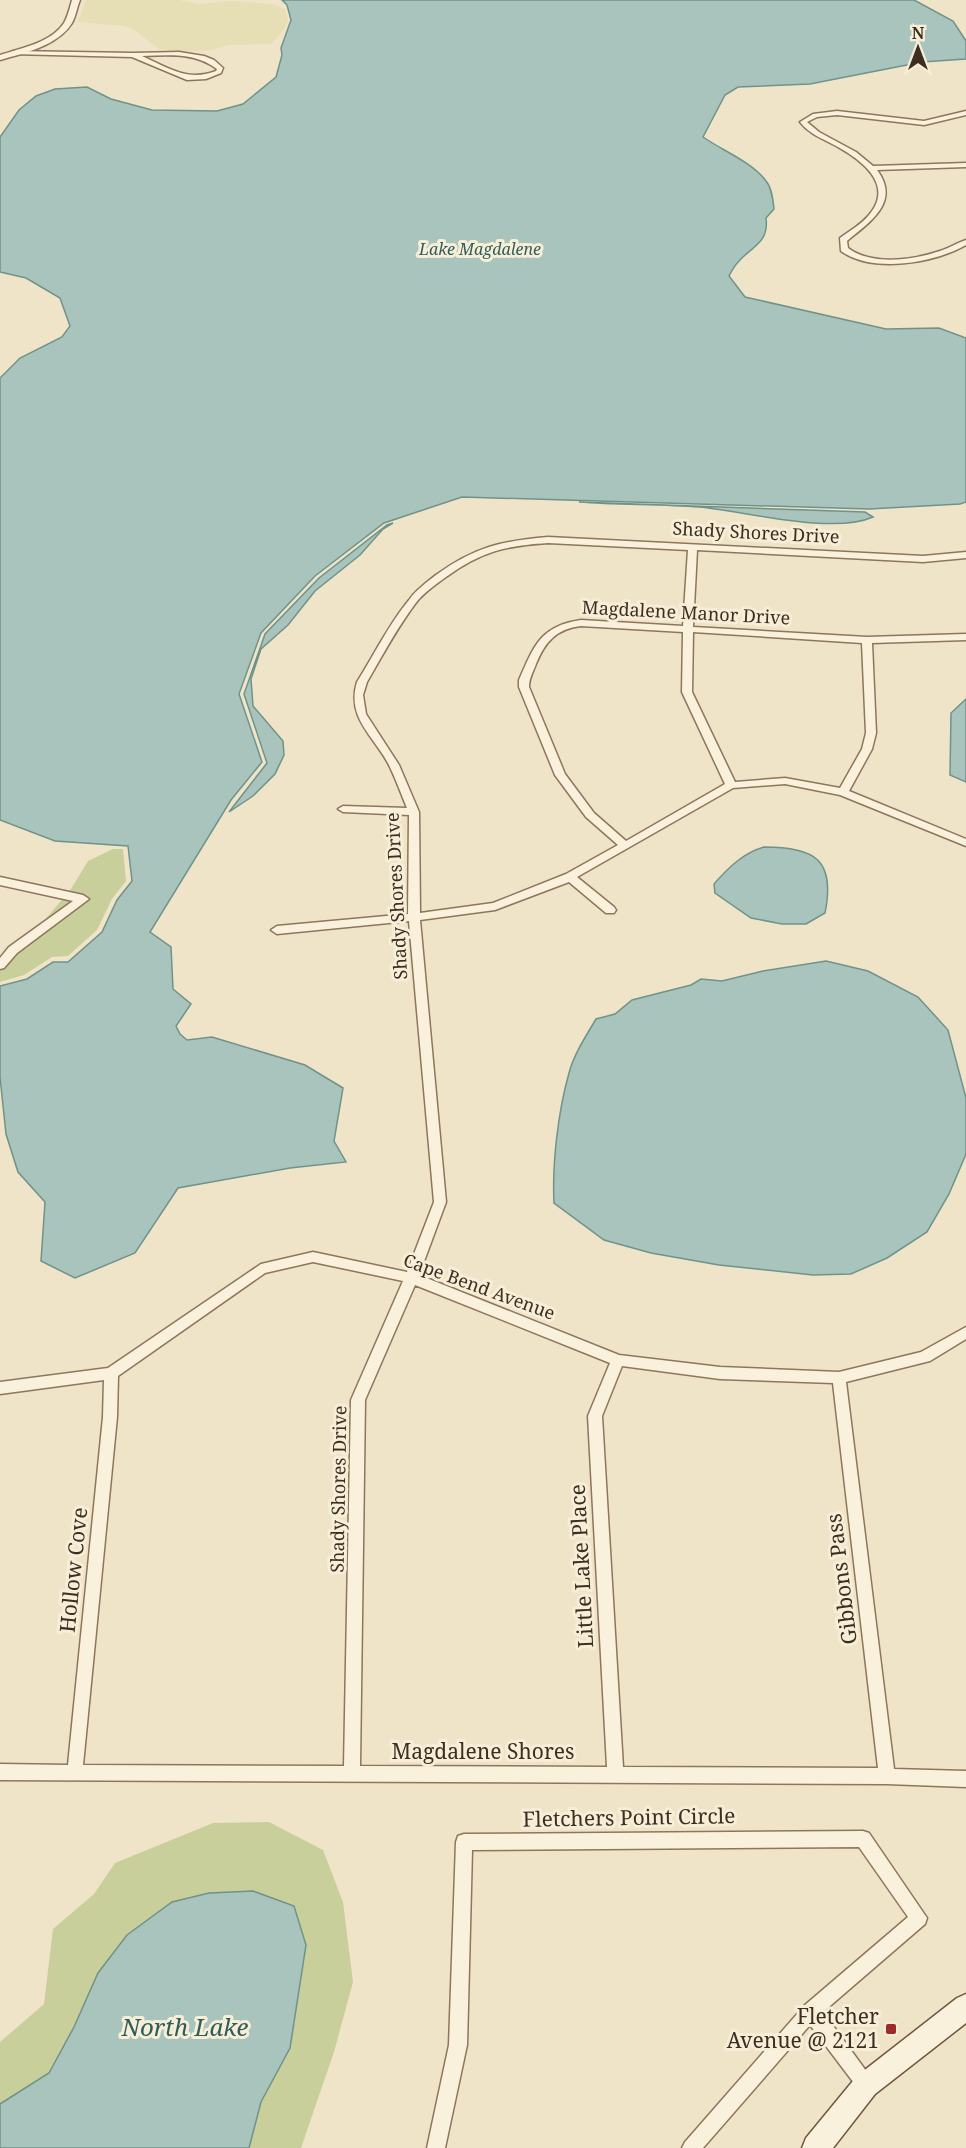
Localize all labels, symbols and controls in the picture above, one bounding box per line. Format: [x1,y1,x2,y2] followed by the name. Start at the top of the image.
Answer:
[888,18,948,78] north arrow
[912,22,925,44] text: N
[418,238,541,260] water label: Lake Magdalene
[672,516,840,548] street label: Shady Shores Drive
[581,595,791,629] street label: Magdalene Manor Drive
[380,812,412,980] street label: Shady Shores Drive
[400,1247,558,1325] street label: Cape Bend Avenue
[325,1405,351,1573] street label: Shady Shores Drive
[563,1484,599,1649] street label: Little Lake Place
[53,1506,94,1634] street label: Hollow Cove
[819,1512,863,1646] street label: Gibbons Pass
[392,1737,575,1765] street label: Magdalene Shores
[522,1801,736,1833] street label: Fletchers Point Circle
[727,2002,879,2054] place label: Fletcher Avenue @ 2121
[121,2010,248,2043] water label: North Lake
[884,2022,898,2036] marker: Fletcher Avenue @ 2121

